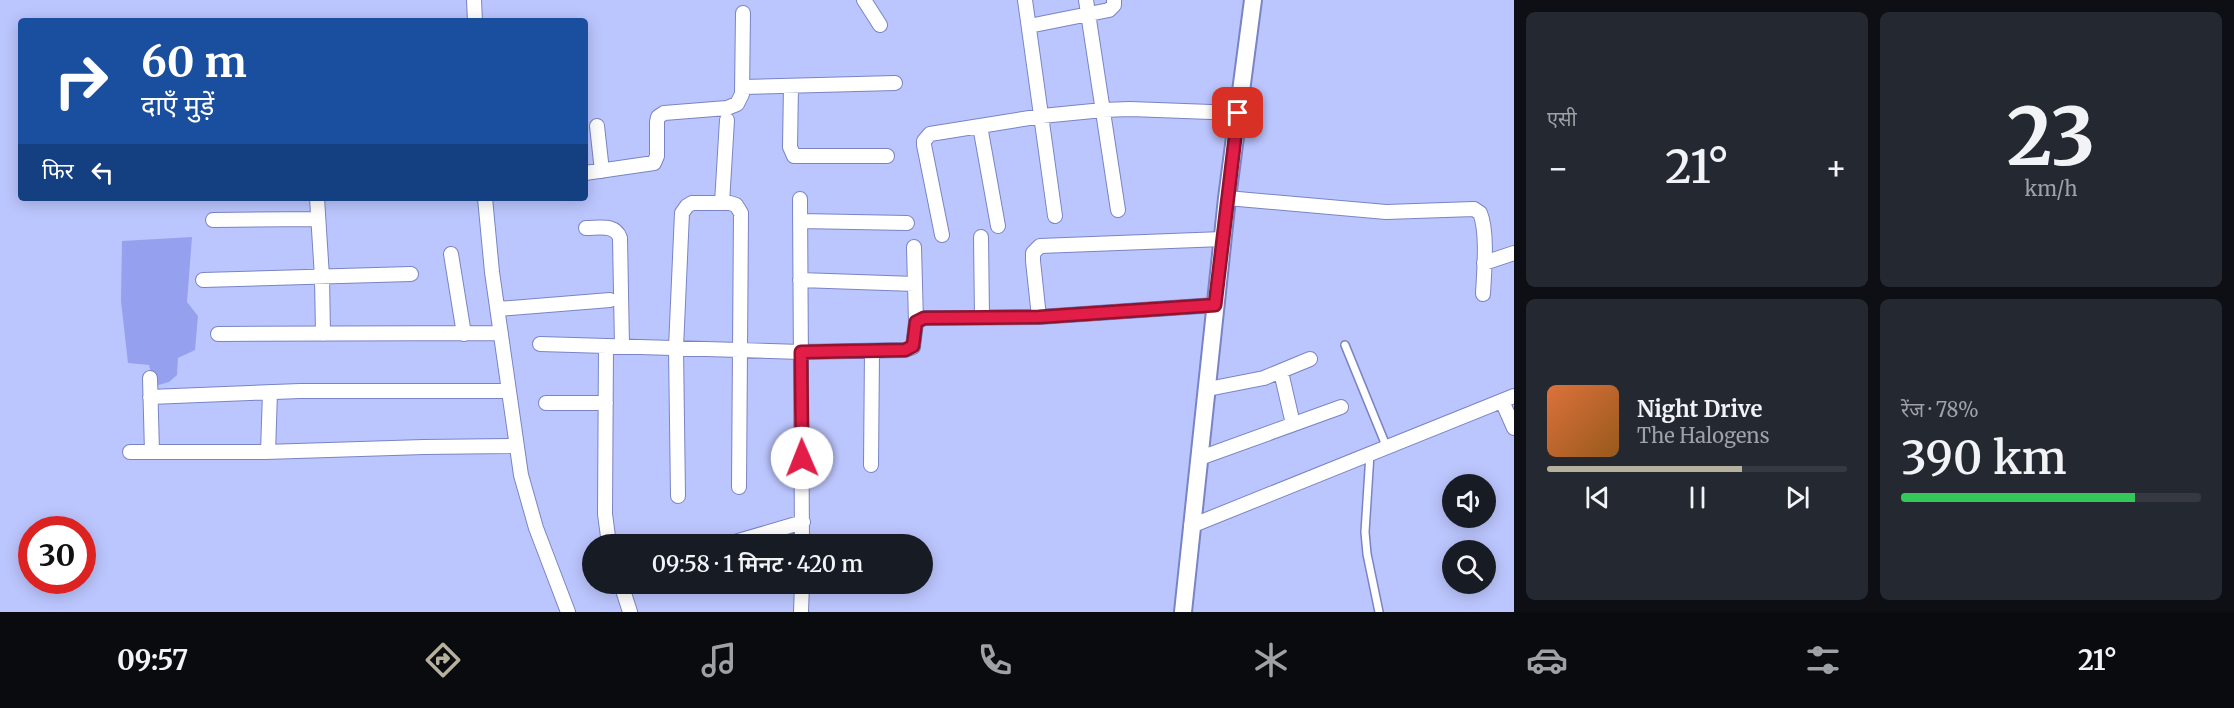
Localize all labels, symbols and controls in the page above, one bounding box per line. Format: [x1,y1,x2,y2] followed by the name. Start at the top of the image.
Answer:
[141,36,247,88] text: 60 m
[42,42,120,120] icon: right
[1212,87,1263,138] pin
[141,88,214,122] text: दाएँ मुड़ें
[2007,88,2095,186] text: 23
[1221,96,1254,129] icon: arrive
[1547,106,1577,131] text: एसी
[1665,139,1729,195] text: 21°
[1547,148,1569,189] text: −
[1825,148,1847,189] text: +
[86,156,119,189] icon: left
[42,157,74,185] text: फिर
[2025,176,2077,201] text: km/h
[1637,395,1762,423] text: Night Drive
[1901,397,1979,422] text: रेंज · 78%
[1637,423,1769,448] text: The Halogens
[770,426,834,490] position arrow
[1901,430,2067,486] text: 390 km
[1442,474,1496,594] map controls
[1442,474,1496,528] button: sound
[1581,481,1614,514] icon: previous
[1681,481,1714,514] icon: pause
[1781,481,1814,514] icon: next
[18,516,96,594] speed limit sign: 30
[1442,540,1496,594] button: search
[652,550,863,578] text: 09:58 · 1 मिनट · 420 m
[422,639,464,681] icon: directions
[698,639,740,681] icon: music
[974,639,1016,681] icon: phone
[1250,639,1292,681] icon: climate
[1526,639,1568,681] icon: car
[1802,639,1844,681] icon: filters
[117,643,188,677] text: 09:57
[2078,643,2117,677] text: 21°

